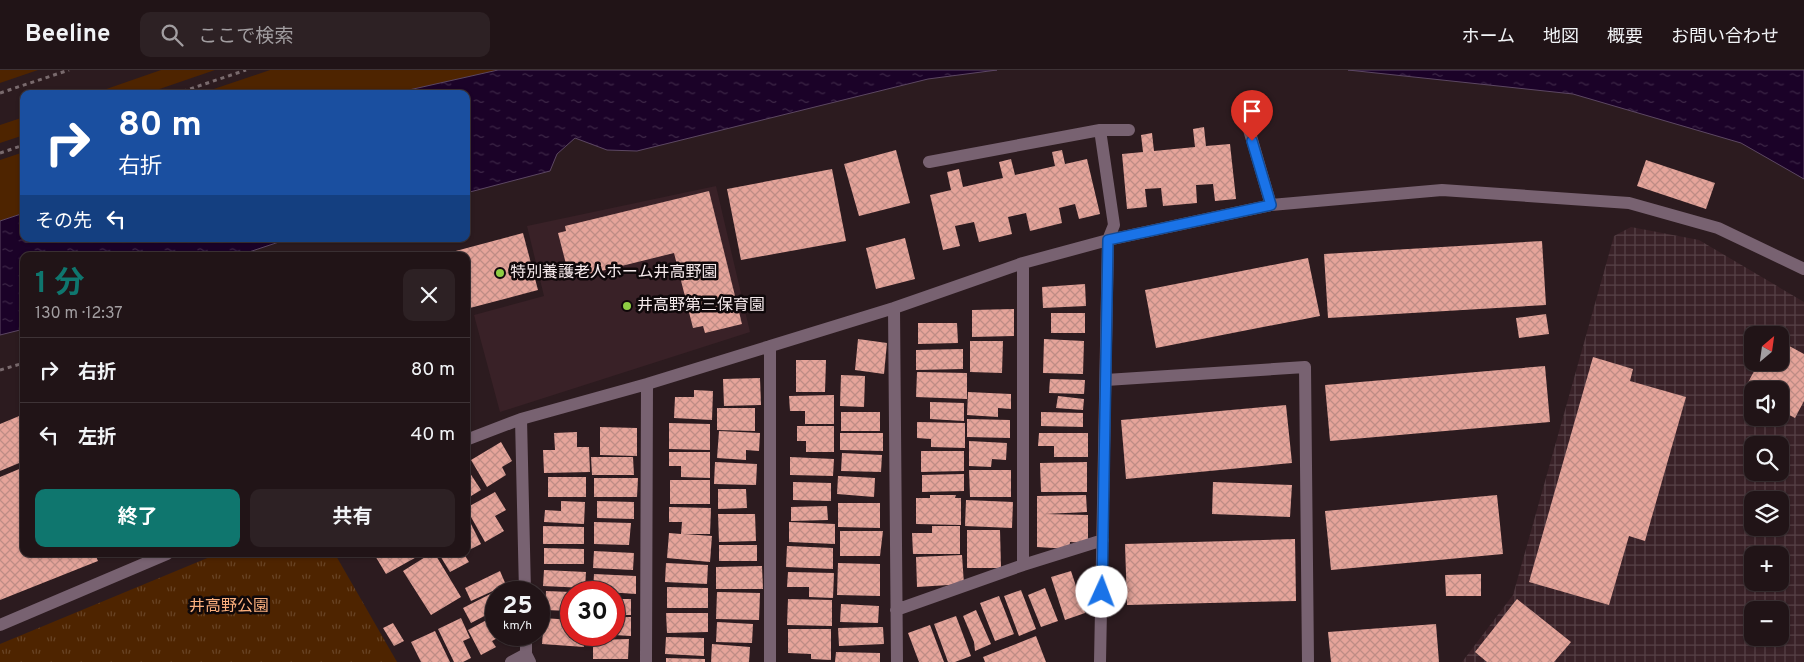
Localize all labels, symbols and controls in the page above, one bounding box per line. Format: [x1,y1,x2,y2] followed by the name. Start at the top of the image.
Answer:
[140,12,490,57] search box
[25,20,110,50] text: Beeline
[158,21,186,49] icon: search
[198,25,293,49] text: ここで検索
[1462,26,1515,49] text: ホーム
[1543,26,1579,49] text: 地図
[1607,26,1643,49] text: 概要
[1671,26,1779,49] text: お問い合わせ
[1231,90,1273,141] pin
[1238,97,1266,125] icon: arrive
[118,104,202,148] text: 80 m
[35,110,100,175] icon: right
[118,154,162,181] text: 右折
[102,205,130,233] icon: left
[35,210,92,234] text: その先
[510,263,718,283] place label: 特別養護老人ホーム井高野園
[35,266,85,303] text: 1 分
[494,267,506,279] marker: 特別養護老人ホーム井高野園
[403,269,455,321] button: close
[637,296,765,316] place label: 井高野第三保育園
[621,300,633,312] marker: 井高野第三保育園
[35,304,123,324] text: 130 m · 12:37
[1744,326,1789,371] north arrow
[1744,326,1789,646] map controls
[35,356,63,384] icon: right
[411,358,455,382] text: 80 m
[78,361,116,385] text: 右折
[1744,381,1789,426] button: sound
[35,421,63,449] icon: left
[410,423,455,447] text: 40 m
[78,426,116,450] text: 左折
[1744,436,1789,481] button: search
[35,489,240,547] button: 終了
[250,489,455,547] button: 共有
[1744,491,1789,536] button: layers
[1744,546,1789,591] button: +
[1075,565,1127,617] position arrow
[560,581,625,646] speed limit sign: 30
[502,591,533,623] text: 25
[189,597,269,617] park label: 井高野公園
[1744,601,1789,646] button: −
[503,618,532,634] text: km/h

